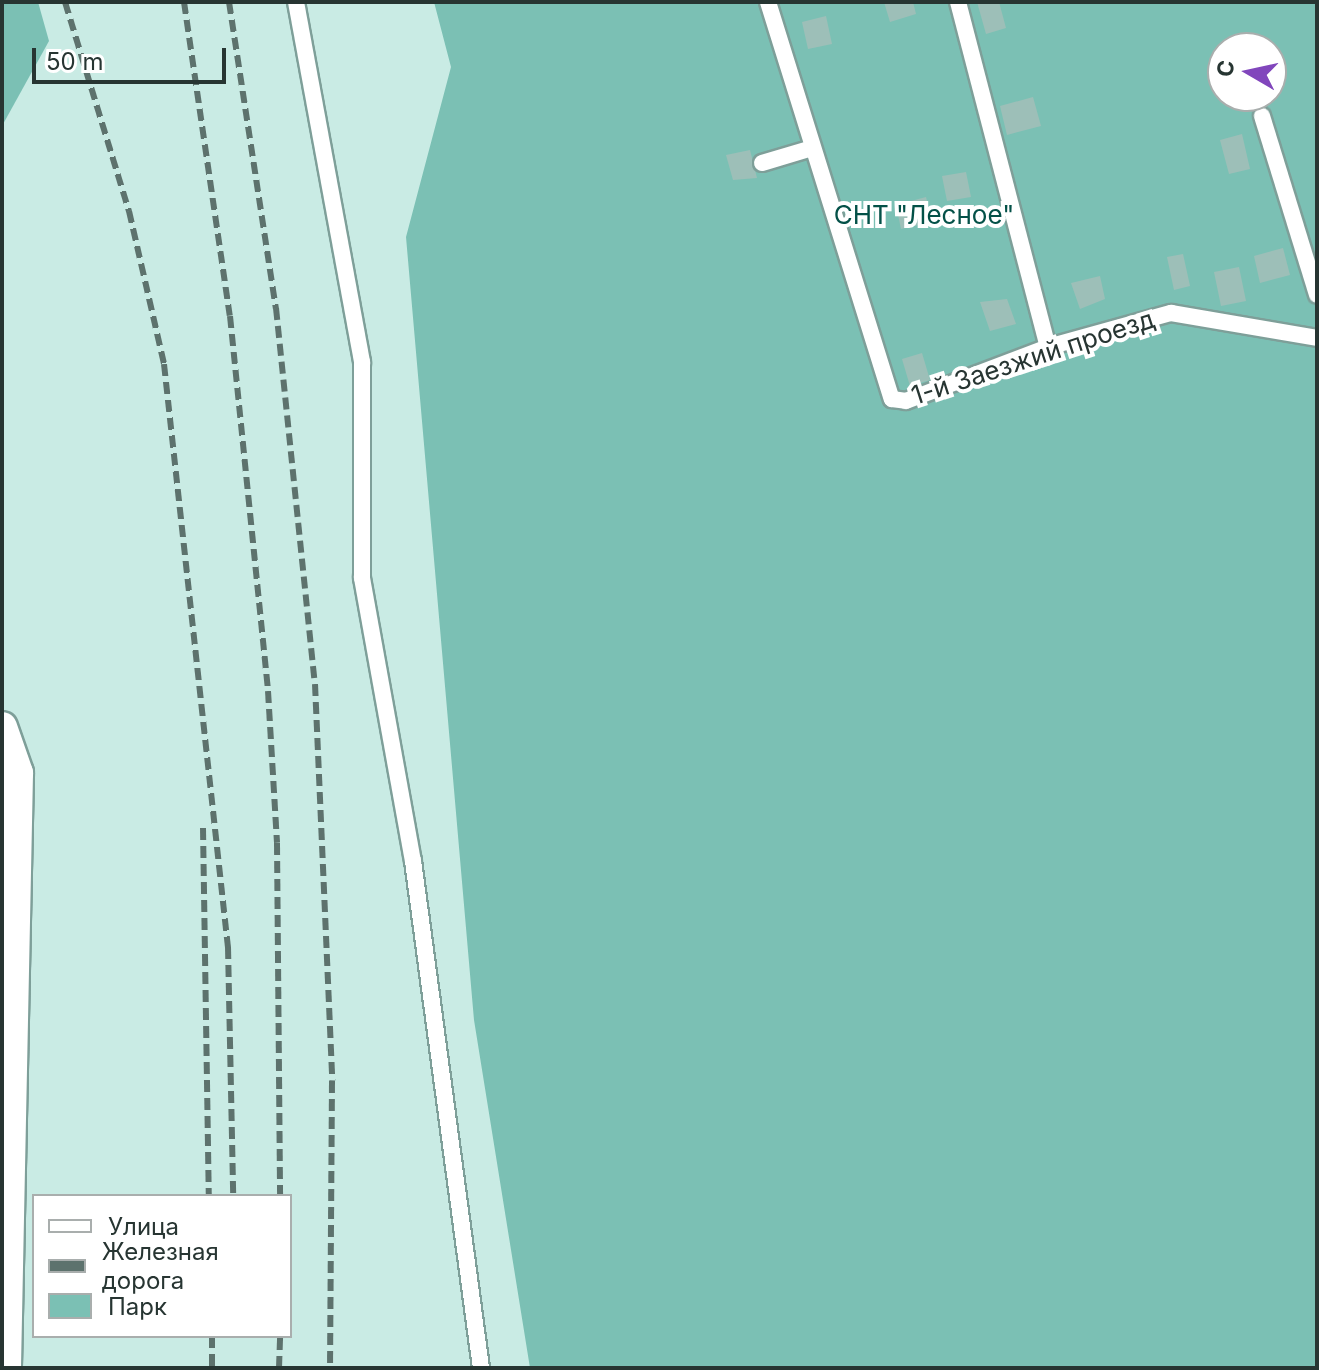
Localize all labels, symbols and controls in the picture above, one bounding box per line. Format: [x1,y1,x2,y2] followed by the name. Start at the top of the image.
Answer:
[36,32,230,82] scale bar
[1207,32,1287,112] north arrow
[46,47,104,76] text: 50 m
[1211,58,1239,79] text: С
[834,199,1014,231] park label: СНТ "Лесное"
[907,303,1159,411] street label: 1-й Заезжий проезд
[32,1194,292,1338] legend
[108,1212,179,1241] text: Улица
[102,1237,219,1295] text: Железная дорога
[108,1292,167,1321] text: Парк

